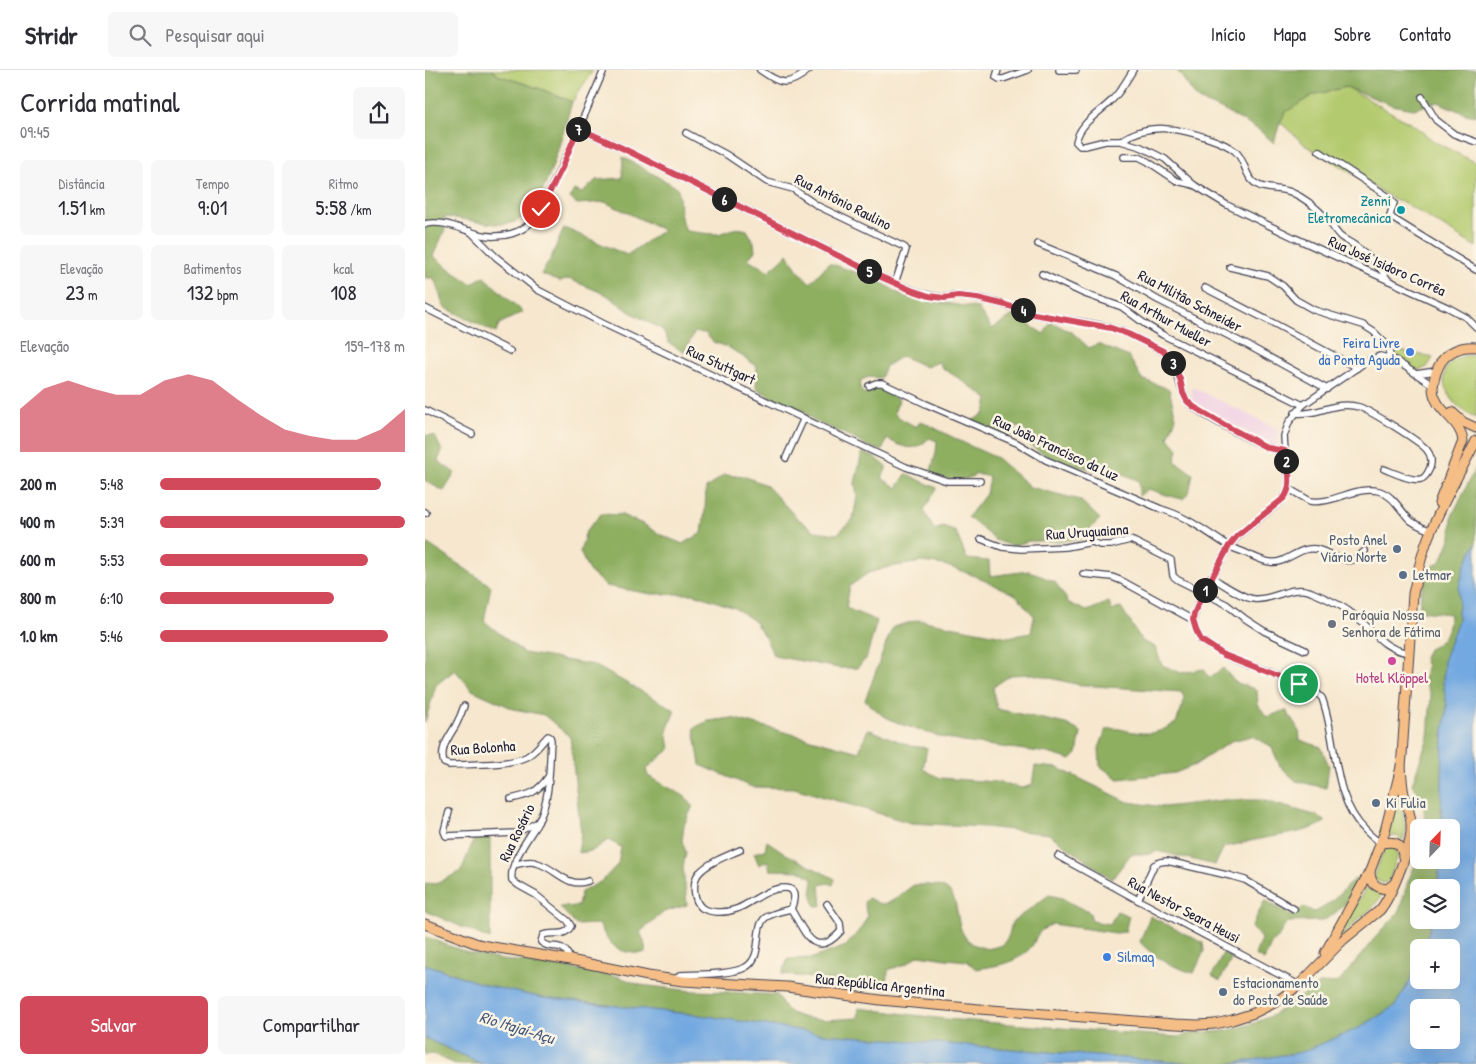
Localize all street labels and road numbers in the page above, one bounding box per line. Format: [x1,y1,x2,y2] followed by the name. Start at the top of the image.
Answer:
[791,168,895,235] street label: Rua Antônio Raulino
[1325,230,1449,301] street label: Rua José Isidoro Corrêa
[1135,264,1246,337] street label: Rua Militão Schneider
[1117,285,1216,352] street label: Rua Arthur Mueller
[683,339,760,390] street label: Rua Stuttgart
[990,409,1123,486] street label: Rua João Francisco da Luz
[1045,518,1129,545] street label: Rua Uruguaiana
[450,735,516,760] street label: Rua Bolonha
[494,800,540,865] street label: Rua Rosário
[1124,871,1244,948] street label: Rua Nestor Seara Heusi
[814,967,946,1002] street label: Rua República Argentina

